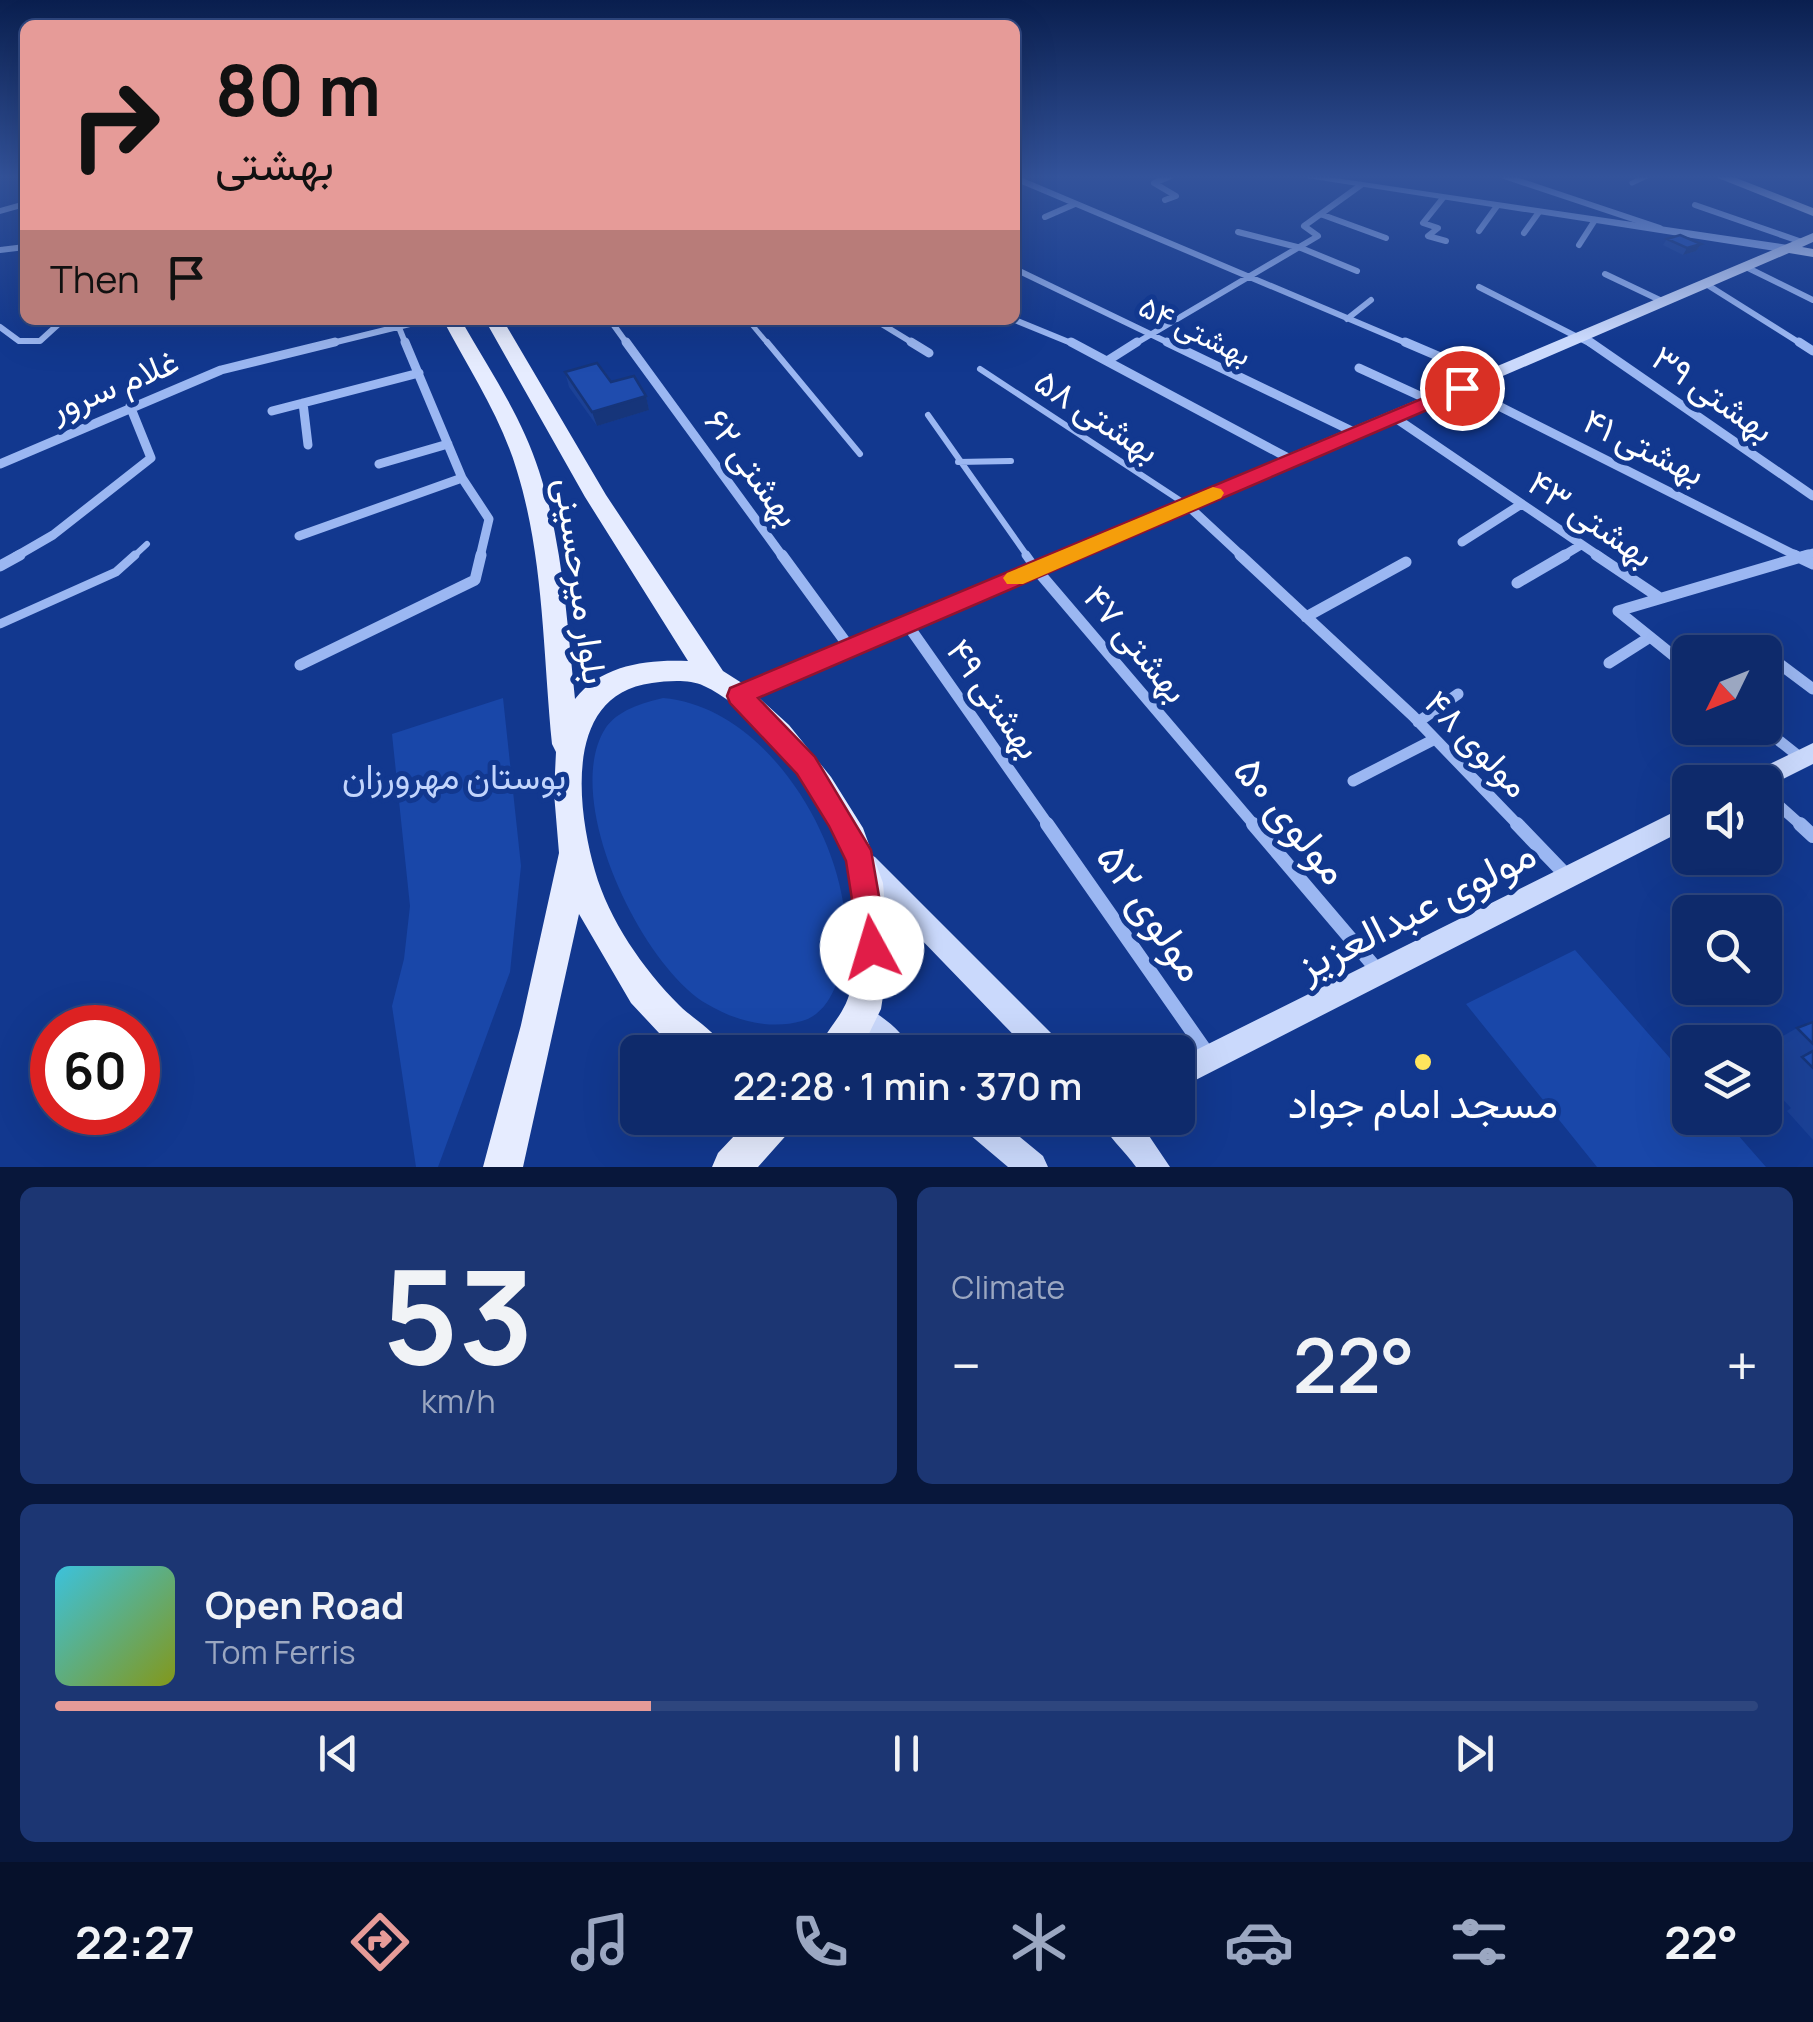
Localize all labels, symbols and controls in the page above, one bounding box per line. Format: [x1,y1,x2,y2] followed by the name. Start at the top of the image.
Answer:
[215,41,381,137] text: 80 m
[50,60,180,190] icon: right
[215,132,334,194] text: بهشتی
[159,250,214,305] icon: arrive
[50,252,139,304] text: Then
[1133,285,1259,374] street label: بهشتی ۵۴
[1643,334,1784,453] street label: بهشتی ۳۹
[41,336,185,432] street label: غلام سرور
[1420,346,1505,431] pin
[1025,357,1170,474] street label: بهشتی ۵۸
[1435,361,1490,416] icon: arrive
[1576,396,1713,496] street label: بهشتی ۴۱
[694,399,812,536] street label: بهشتی ۶۲
[1519,458,1664,578] street label: بهشتی ۴۳
[544,475,620,687] street label: بلوار میرحسینی
[1073,574,1200,712] street label: بهشتی ۴۷
[936,629,1054,768] street label: بهشتی ۴۹
[1672,635,1782,745] north arrow
[1672,635,1782,1135] map controls
[1415,679,1541,808] street label: مولوی ۴۸
[1222,742,1364,896] street label: مولوی ۵۰
[342,752,566,800] park label: بوستان مهرورزان
[1672,765,1782,875] button: sound
[1285,823,1545,994] street label: مولوی عبدالعزیز
[1084,831,1222,992] street label: مولوی ۵۲
[1672,895,1782,1005] button: search
[820,896,924,1000] position arrow
[30,1005,160,1135] speed limit sign: 60
[1672,1025,1782,1135] button: layers
[1412,1051,1434,1073] marker: مسجد امام جواد
[733,1059,1082,1111] text: 22:28 · 1 min · 370 m
[1288,1073,1558,1131] place label: مسجد امام جواد
[382,1225,534,1403] text: 53
[952,1265,1065,1309] text: Climate
[1293,1313,1415,1416] text: 22°
[952,1327,981,1403] text: −
[1726,1327,1758,1403] text: +
[421,1379,495,1423] text: km/h
[205,1578,404,1630] text: Open Road
[205,1630,356,1674] text: Tom Ferris
[311,1726,366,1781] icon: previous
[879,1726,934,1781] icon: pause
[1447,1726,1502,1781] icon: next
[345,1907,415,1977] icon: directions
[565,1907,635,1977] icon: music
[785,1907,855,1977] icon: phone
[1004,1907,1074,1977] icon: climate
[1224,1907,1294,1977] icon: car
[1444,1907,1514,1977] icon: filters
[75,1911,195,1973] text: 22:27
[1664,1911,1738,1973] text: 22°

